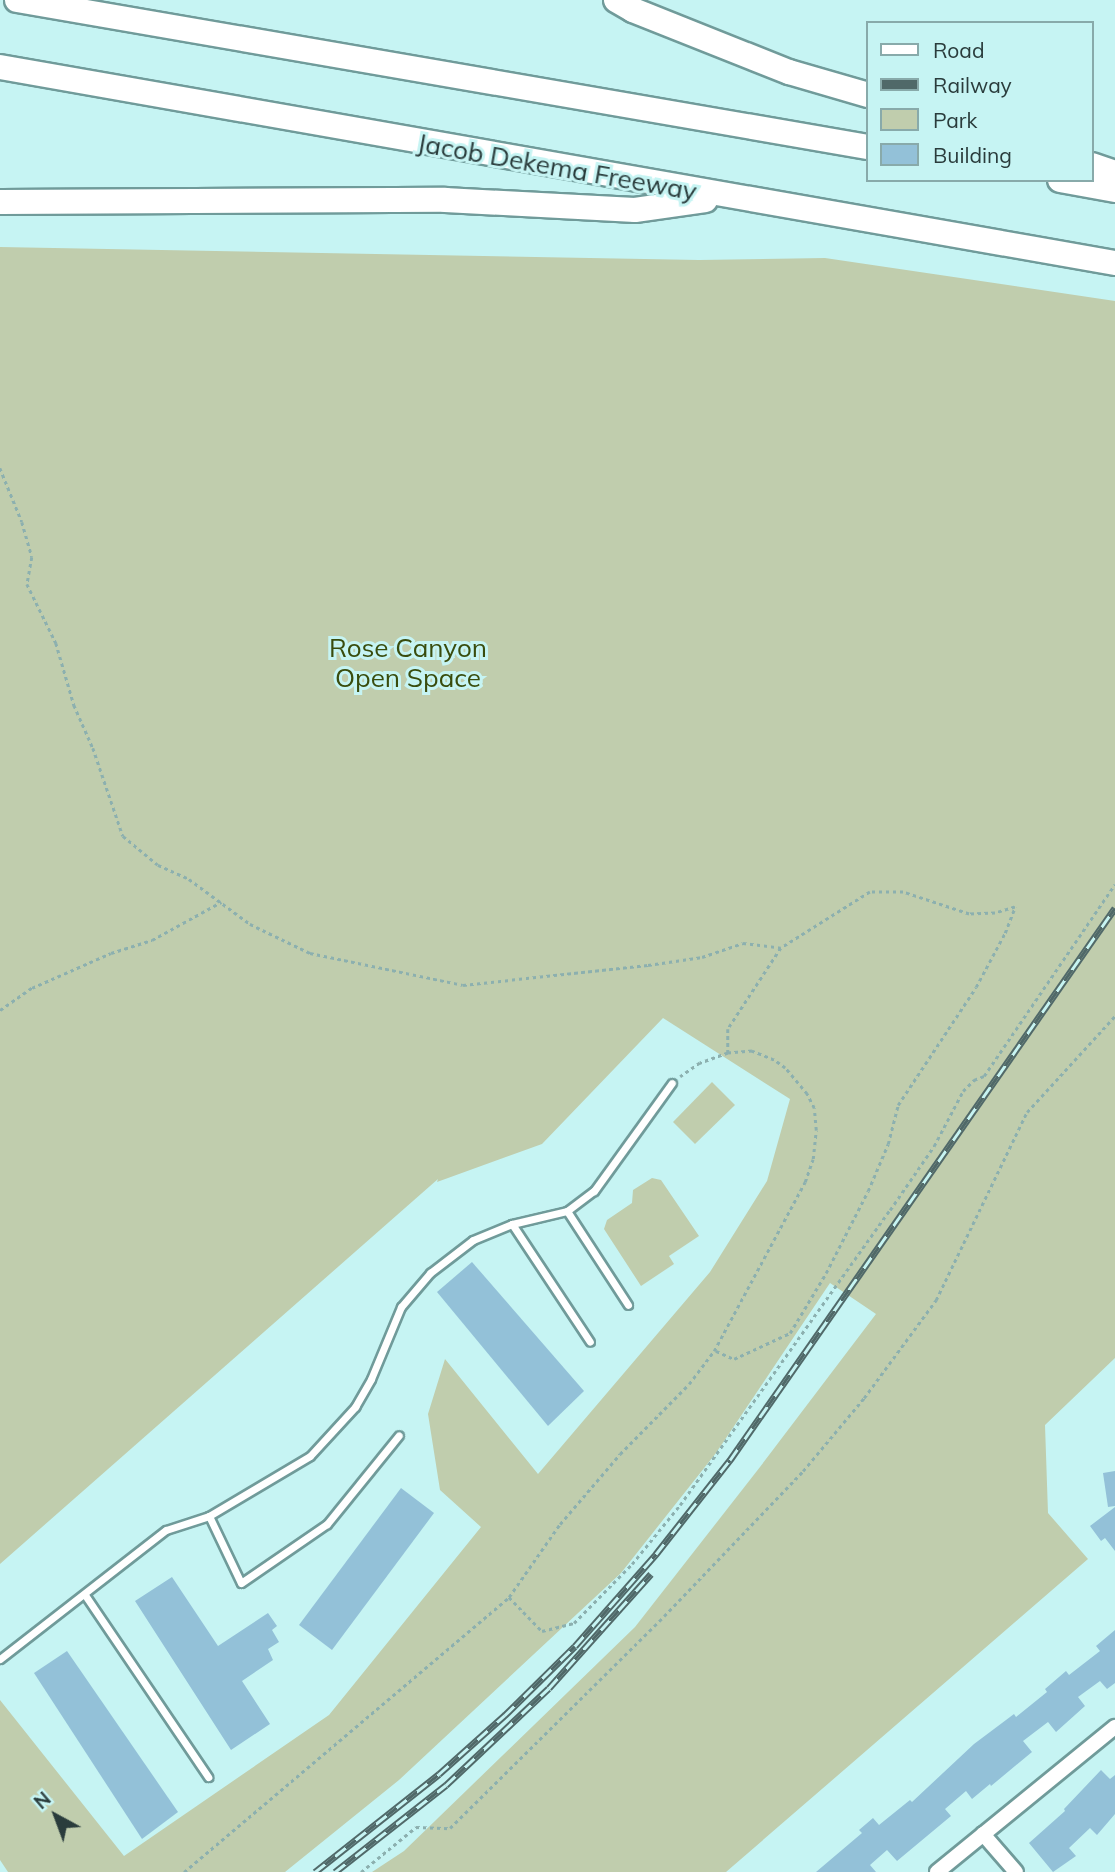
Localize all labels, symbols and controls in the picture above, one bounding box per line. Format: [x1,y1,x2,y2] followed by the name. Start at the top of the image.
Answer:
[866,21,1094,182] legend
[933,37,984,63] text: Road
[933,72,1012,98] text: Railway
[933,107,977,133] text: Park
[415,127,699,207] street label: Jacob Dekema Freeway
[933,142,1012,168] text: Building
[329,632,487,694] park label: Rose Canyon Open Space
[21,1781,91,1851] north arrow
[29,1786,56,1814] text: N

